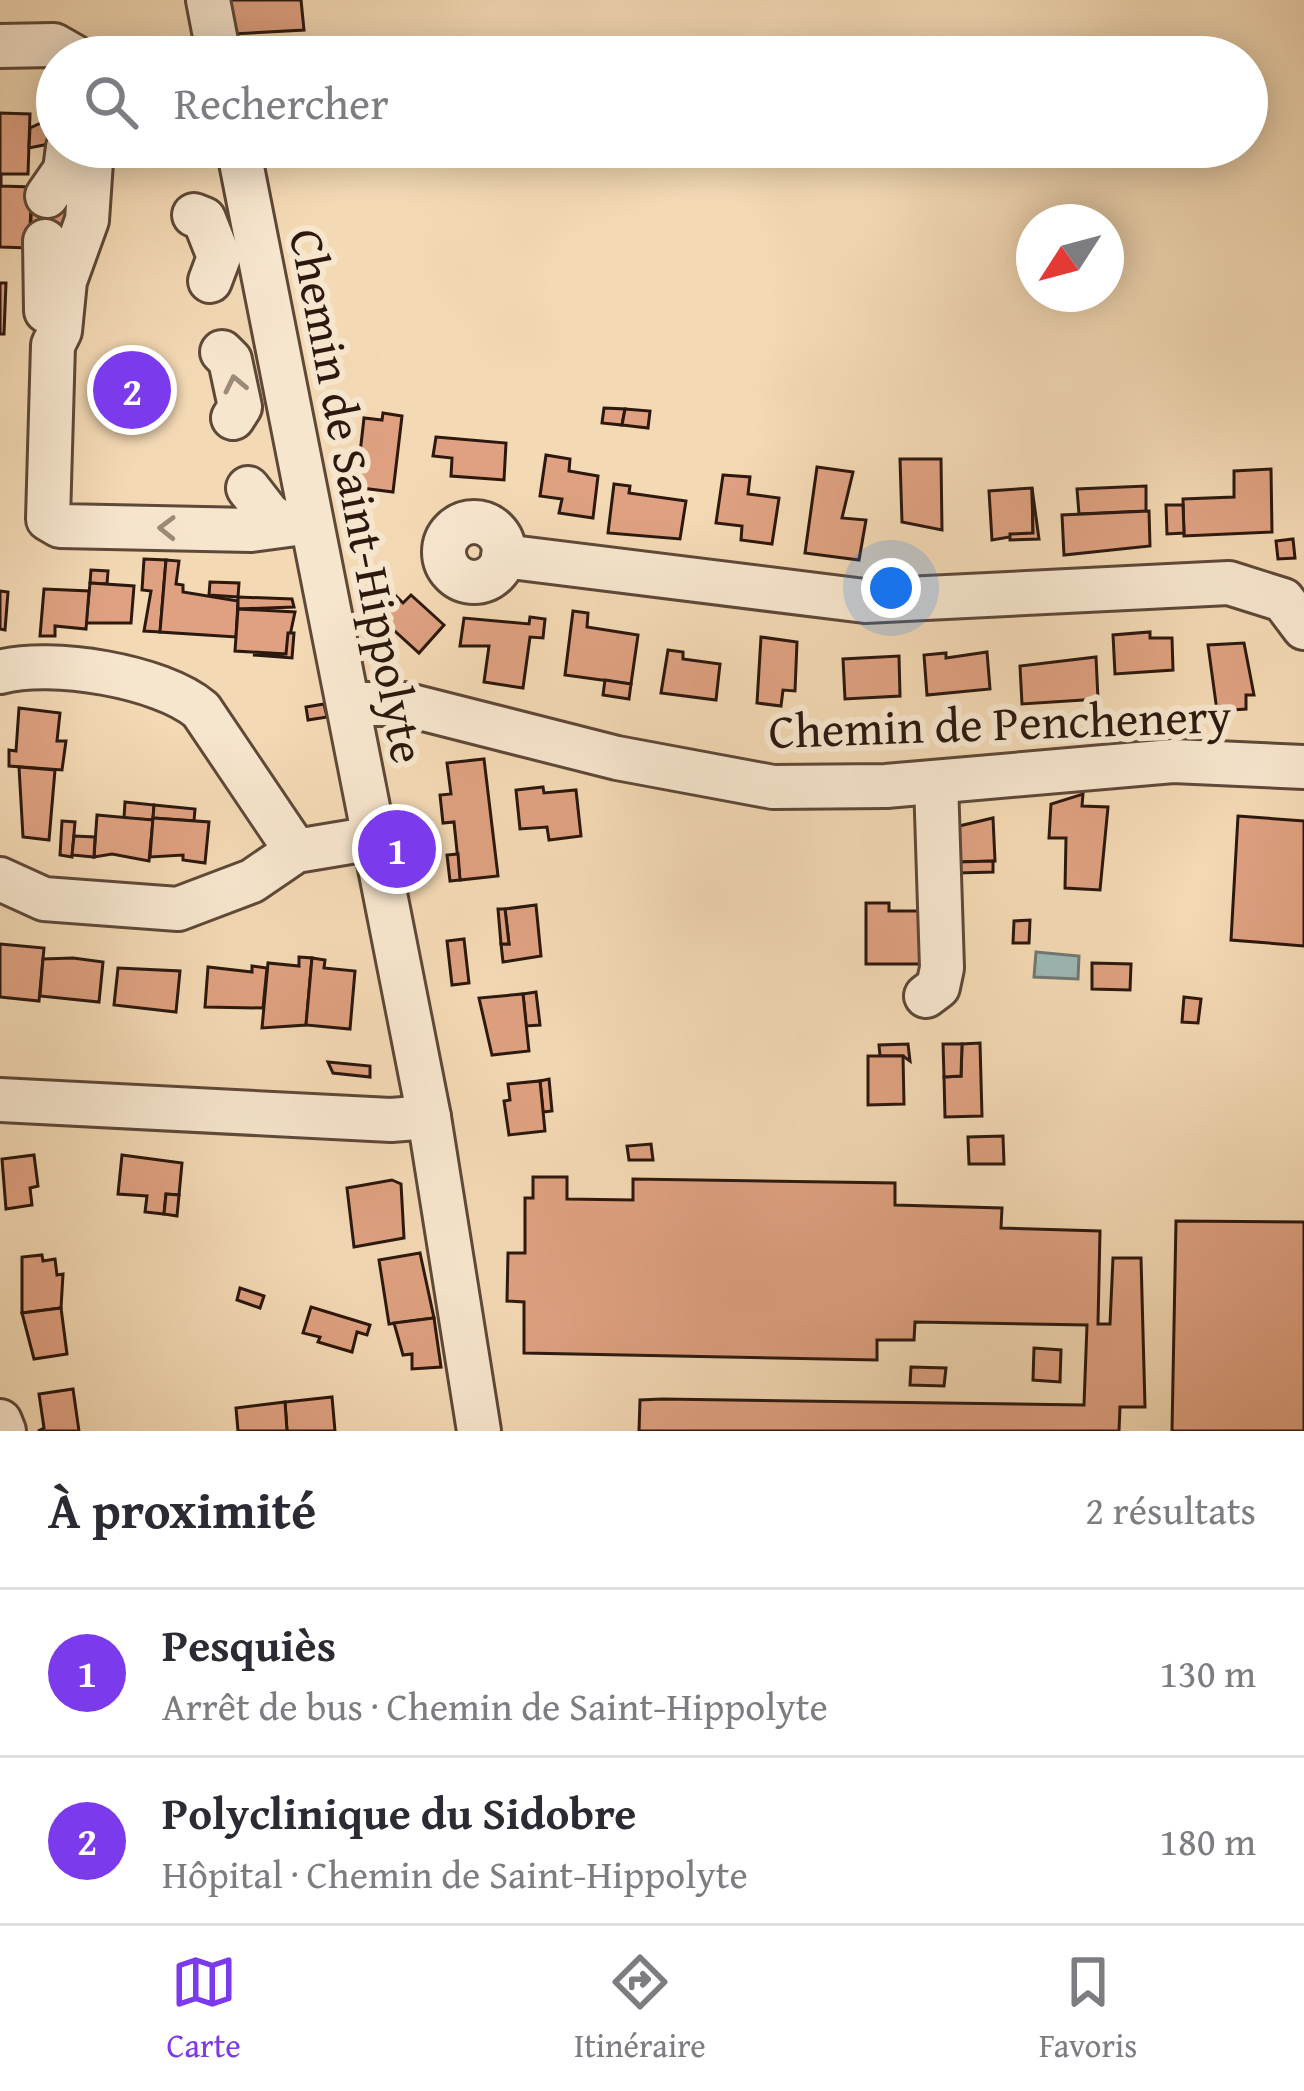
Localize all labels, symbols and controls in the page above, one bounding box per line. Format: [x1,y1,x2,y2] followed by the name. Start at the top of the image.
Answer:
[36,36,1268,168] search box
[78,69,144,135] icon: search
[174,70,389,135] text: Rechercher
[1016,204,1124,312] north arrow
[272,223,445,769] street label: Chemin de Saint-Hippolyte
[93,345,171,435] pin: 2
[223,375,249,395] one-way arrow
[157,516,176,542] one-way arrow
[861,558,921,618] your location
[767,679,1233,766] street label: Chemin de Penchenery
[358,804,436,894] pin: 1
[48,1472,316,1547] text: À proximité
[1085,1481,1256,1538] text: 2 résultats
[162,1612,336,1677] text: Pesquiès
[77,1644,97,1701] text: 1
[1159,1644,1256,1701] text: 130 m
[162,1677,828,1734] text: Arrêt de bus · Chemin de Saint-Hippolyte
[162,1780,636,1845] text: Polyclinique du Sidobre
[77,1812,97,1869] text: 2
[1159,1812,1256,1869] text: 180 m
[162,1845,748,1902] text: Hôpital · Chemin de Saint-Hippolyte
[167,1949,241,2069] tab: Carte
[574,1949,706,2069] tab: Itinéraire
[1039,1949,1137,2069] tab: Favoris

